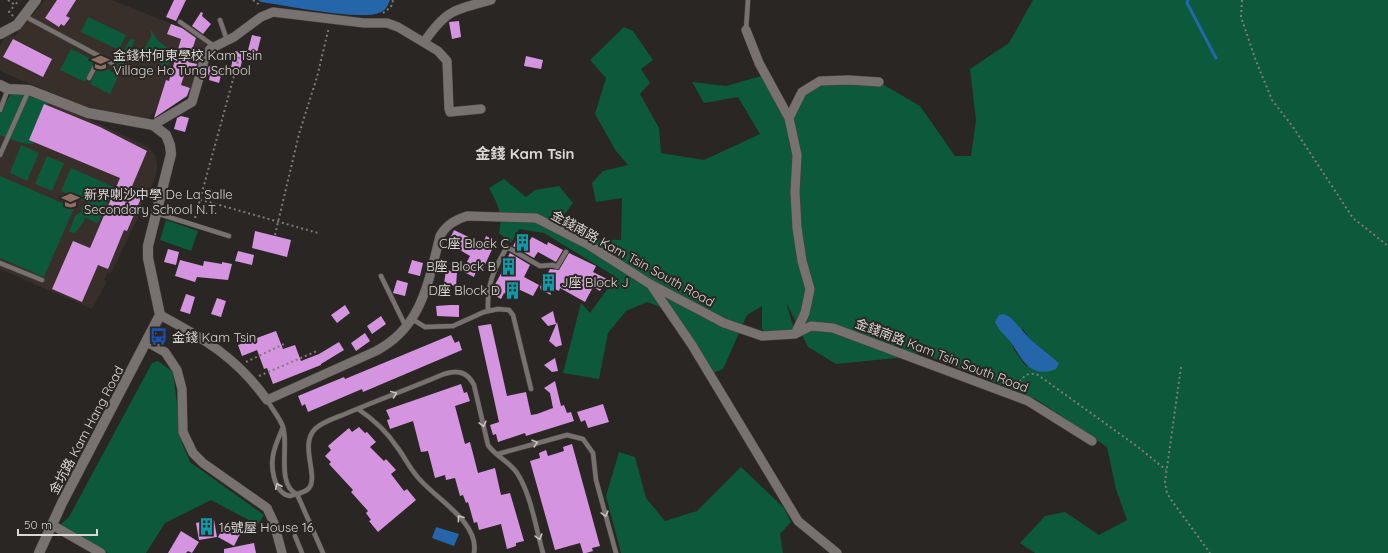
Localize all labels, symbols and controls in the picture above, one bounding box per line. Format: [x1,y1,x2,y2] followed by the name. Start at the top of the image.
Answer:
[113,47,262,78] place label: 金錢村何東學校 Kam Tsin Village Ho Tung School
[90,52,110,72] school or university icon: 金錢村何東學校 Kam Tsin Village Ho Tung School
[475,144,575,163] district label: 金錢 Kam Tsin
[84,186,233,217] place label: 新界喇沙中學 De La Salle Secondary School N.T.
[61,191,81,211] school or university icon: 新界喇沙中學 De La Salle Secondary School N.T.
[549,206,717,310] street label: 金錢南路 Kam Tsin South Road
[512,233,532,253] building icon: C座 Block C
[439,235,510,251] place label: C座 Block C
[499,256,519,276] building icon: B座 Block B
[426,258,496,274] place label: B座 Block B
[538,272,558,292] building icon: J座 Block J
[561,274,629,290] place label: J座 Block J
[503,280,523,300] building icon: D座 Block D
[428,282,500,298] place label: D座 Block D
[853,315,1031,395] street label: 金錢南路 Kam Tsin South Road
[149,327,169,347] bus stop icon: 金錢 Kam Tsin
[172,329,256,345] place label: 金錢 Kam Tsin
[45,363,127,497] street label: 金坑路 Kam Hang Road
[391,391,398,399] one-way arrow
[478,420,487,427] one-way arrow
[531,439,538,448] one-way arrow
[275,483,283,490] one-way arrow
[600,510,609,517] one-way arrow
[18,511,97,537] scale bar
[457,515,465,522] one-way arrow
[24,517,52,532] text: 50 m
[196,517,216,537] building icon: 16號屋 House 16
[219,519,314,535] place label: 16號屋 House 16
[534,533,543,540] one-way arrow

